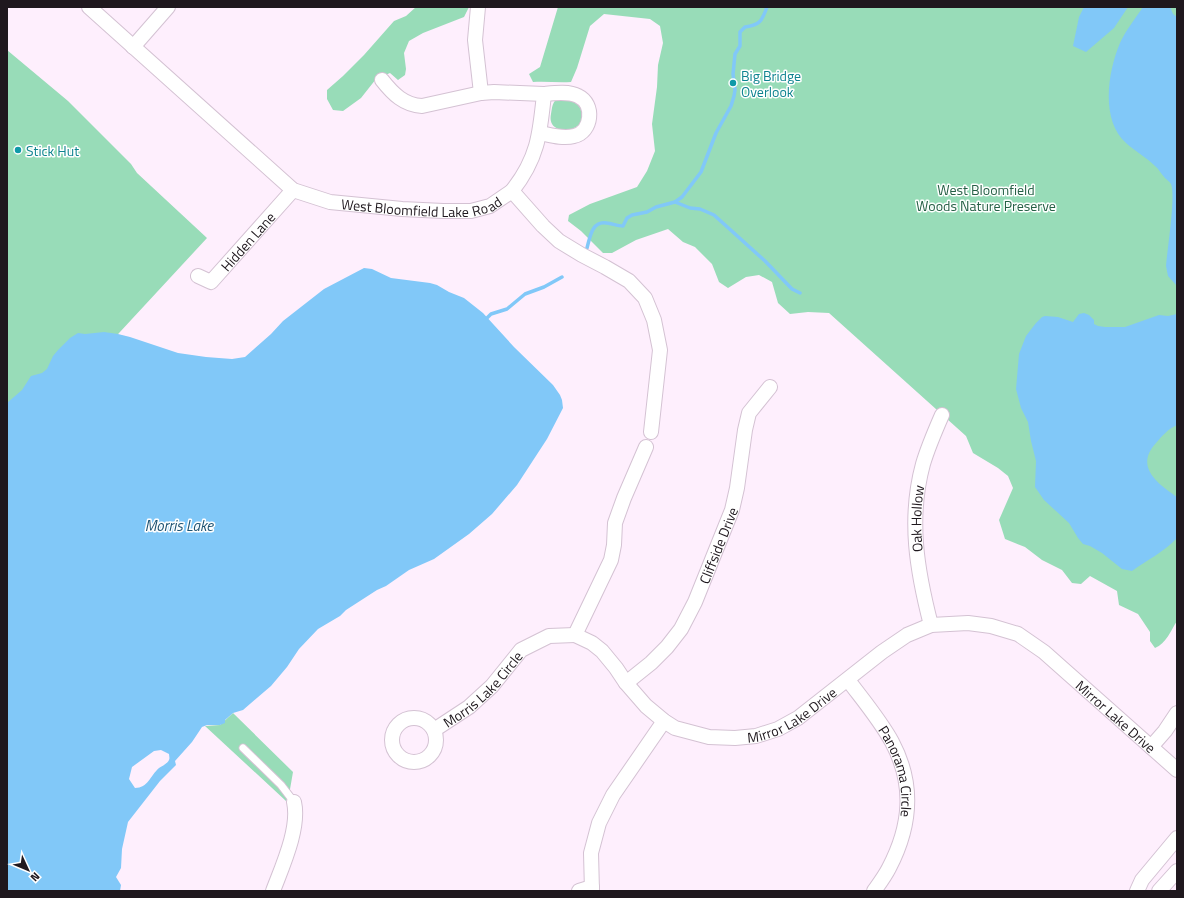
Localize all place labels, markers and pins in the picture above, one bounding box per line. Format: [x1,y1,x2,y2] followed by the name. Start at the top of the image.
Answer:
[741,65,801,102] place label: Big Bridge Overlook
[728,78,738,88] marker: Big Bridge Overlook
[26,140,79,161] place label: Stick Hut
[13,145,23,155] marker: Stick Hut

